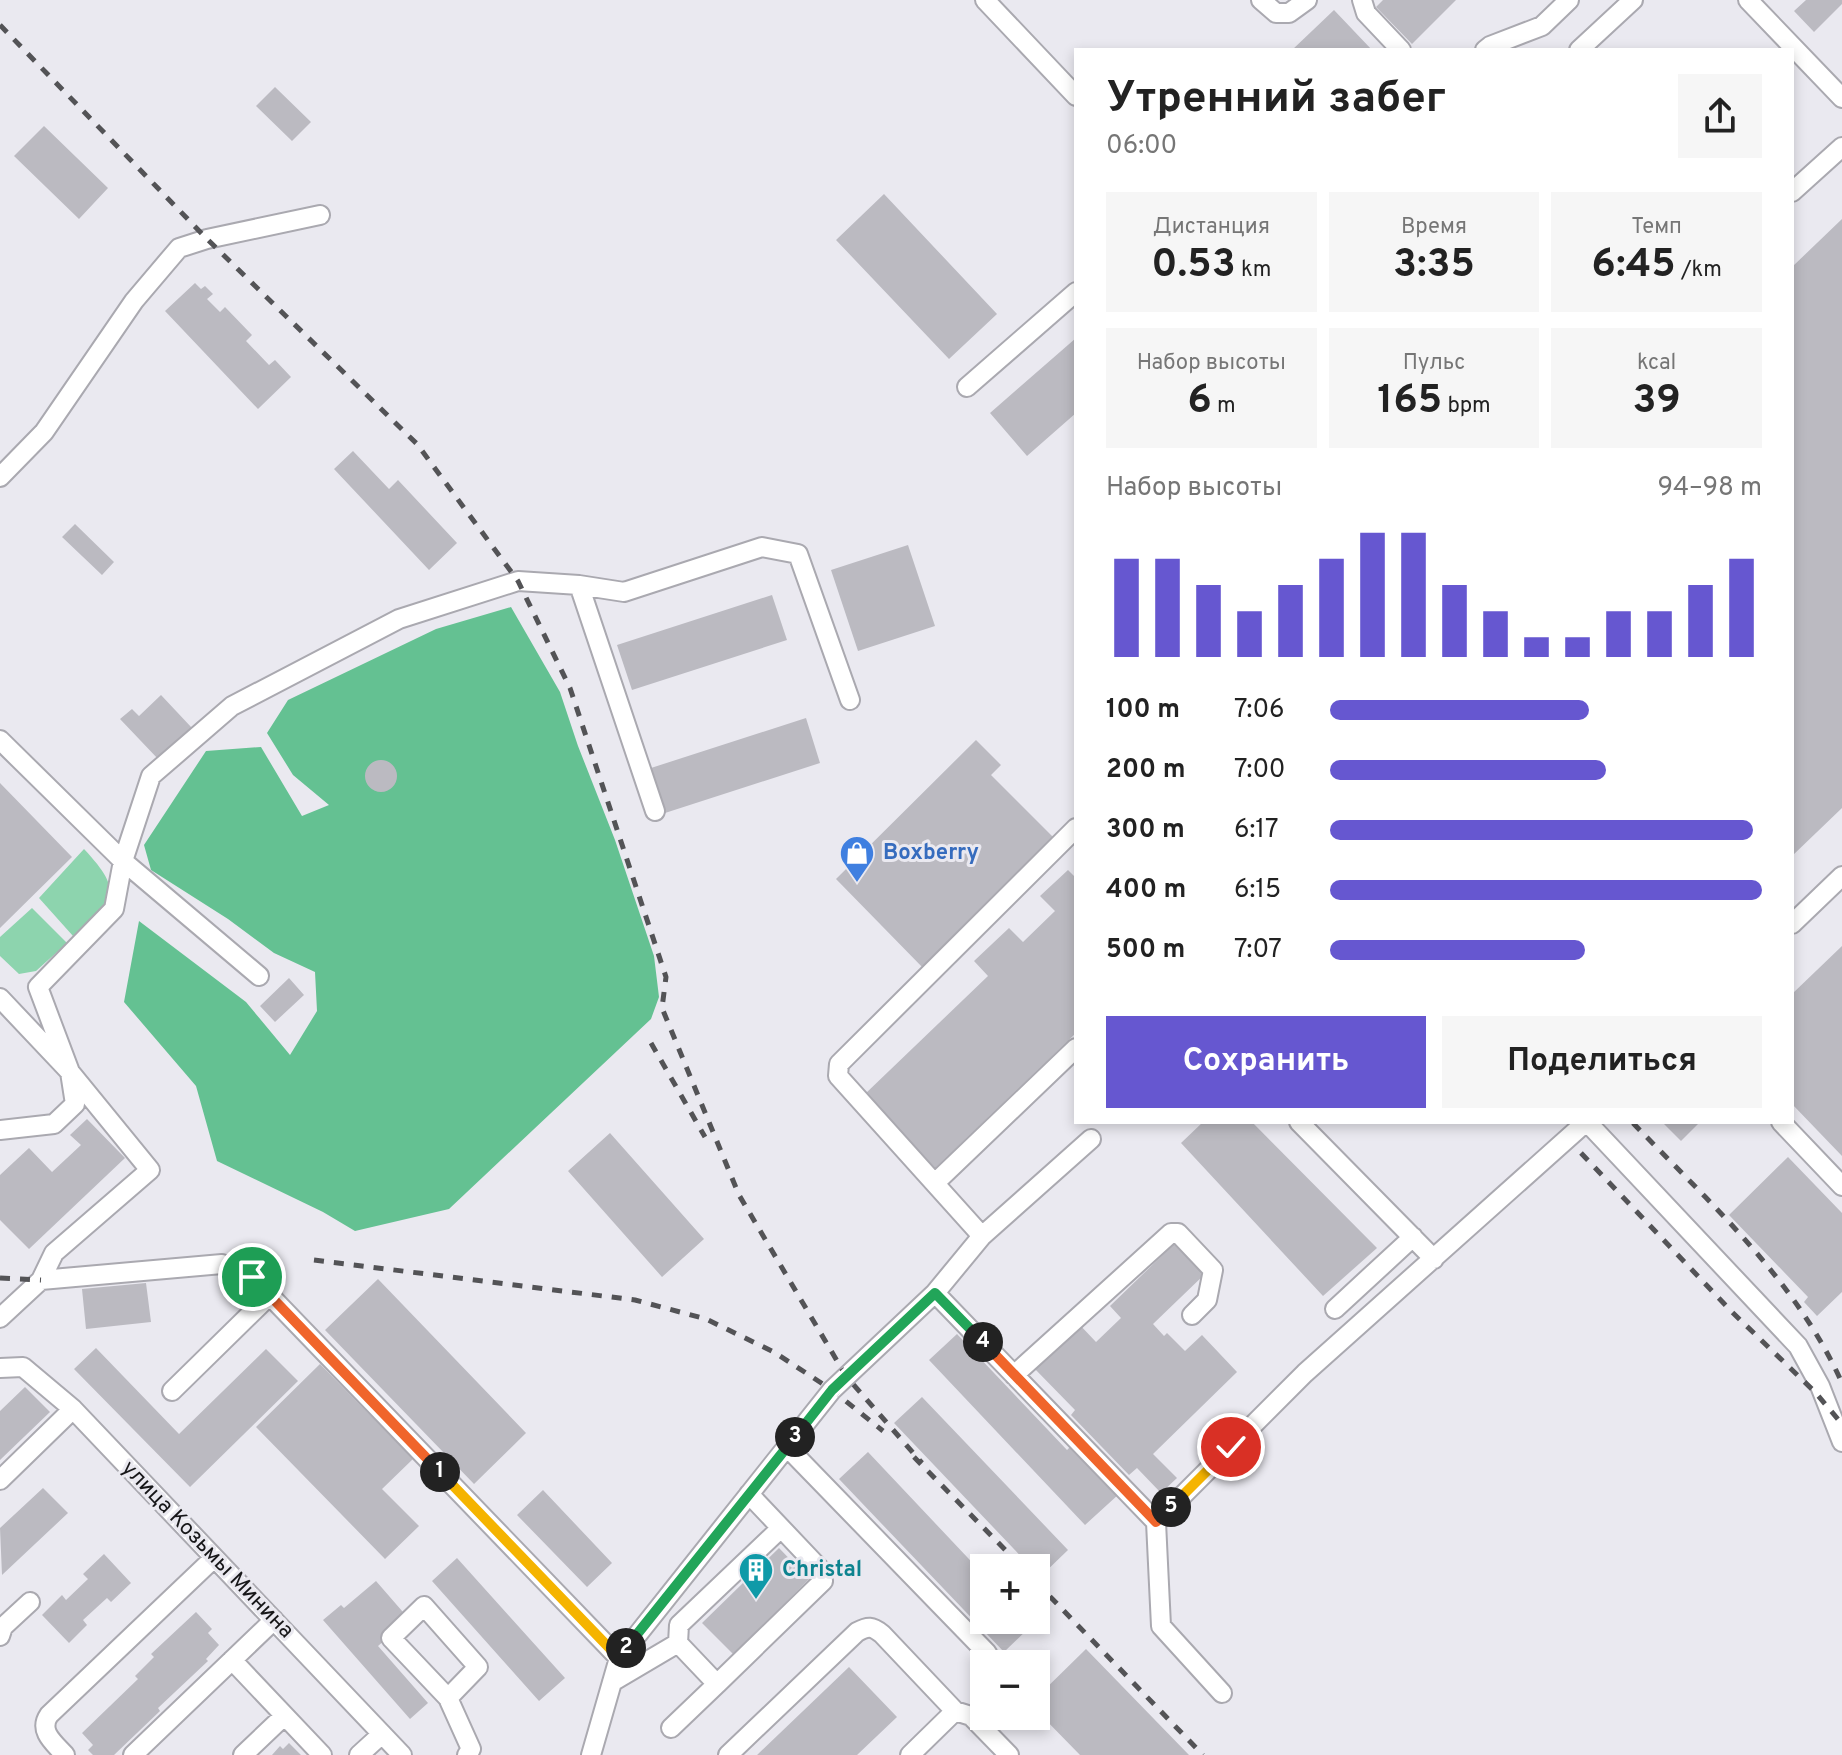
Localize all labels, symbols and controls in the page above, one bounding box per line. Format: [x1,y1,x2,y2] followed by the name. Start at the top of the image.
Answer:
[1106,72,1446,128] text: Утренний забег
[1678,74,1762,158] button: share
[1106,130,1177,163] text: 06:00
[1153,214,1270,241] text: Дистанция
[1401,214,1467,241] text: Время
[1631,214,1682,241] text: Темп
[1151,241,1236,291] text: 0.53
[1393,241,1475,291] text: 3:35
[1591,241,1676,291] text: 6:45
[1236,257,1271,284] text: km
[1676,257,1722,284] text: /km
[1137,350,1286,377] text: Набор высоты
[1403,350,1465,377] text: Пульс
[1637,350,1676,377] text: kcal
[1187,377,1212,427] text: 6
[1377,377,1442,427] text: 165
[1632,377,1681,427] text: 39
[1212,393,1236,420] text: m
[1442,393,1491,420] text: bpm
[1106,472,1282,505] text: Набор высоты
[1658,472,1762,505] text: 94–98 m
[1106,694,1180,727] text: 100 m
[1234,694,1285,727] text: 7:06
[1106,754,1185,787] text: 200 m
[1234,754,1286,787] text: 7:00
[1106,814,1185,847] text: 300 m
[1234,814,1279,847] text: 6:17
[838,834,876,884] shop icon: Boxberry
[883,840,979,867] place label: Boxberry
[1106,874,1186,907] text: 400 m
[1234,874,1281,907] text: 6:15
[1106,934,1185,967] text: 500 m
[1234,934,1282,967] text: 7:07
[1106,1016,1426,1108] button: Сохранить
[1442,1016,1762,1108] button: Поделиться
[218,1243,286,1311] pin
[230,1255,274,1299] icon: arrive
[963,1322,1003,1362] pin: 4
[976,1328,990,1355] text: 4
[1197,1413,1265,1481] pin
[775,1417,815,1457] pin: 3
[788,1423,802,1450] text: 3
[1209,1425,1253,1469] icon: check
[420,1452,460,1492] pin: 1
[115,1455,299,1645] street label: улица Козьмы Минина
[436,1458,444,1485] text: 1
[1151,1487,1191,1527] pin: 5
[1164,1493,1178,1520] text: 5
[737,1551,775,1601] building icon: Christal
[970,1554,1050,1730] map controls
[970,1554,1050,1634] button: +
[782,1557,862,1584] place label: Christal
[606,1628,646,1668] pin: 2
[619,1634,633,1661] text: 2
[970,1650,1050,1730] button: −

